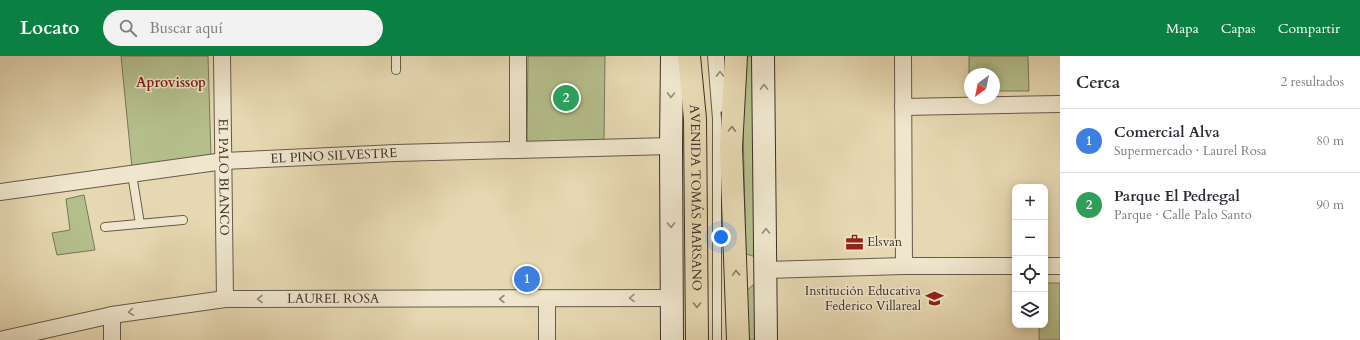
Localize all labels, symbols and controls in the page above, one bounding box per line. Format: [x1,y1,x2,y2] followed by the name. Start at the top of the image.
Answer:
[103,10,383,46] search box
[20,15,79,41] text: Locato
[117,17,139,39] icon: search
[149,18,223,38] text: Buscar aquí
[1166,19,1199,38] text: Mapa
[1221,19,1256,38] text: Capas
[1278,19,1340,38] text: Compartir
[964,68,1000,104] north arrow
[716,71,725,77] one-way arrow
[1076,71,1120,94] text: Cerca
[136,73,206,92] district label: Aprovissop
[1280,73,1344,91] text: 2 resultados
[553,83,579,113] pin: 2
[759,84,768,90] one-way arrow
[667,92,675,98] one-way arrow
[685,104,706,291] street label: AVENIDA TOMÁS MARSANO
[214,118,233,236] street label: EL PALO BLANCO
[1114,122,1220,142] text: Comercial Alva
[728,126,736,132] one-way arrow
[1086,132,1092,150] text: 1
[1316,132,1344,150] text: 80 m
[1114,142,1267,160] text: Supermercado · Laurel Rosa
[270,144,398,168] street label: EL PINO SILVESTRE
[1012,184,1048,328] map controls
[1012,184,1048,220] button: +
[1114,186,1240,206] text: Parque El Pedregal
[1086,196,1092,214] text: 2
[1316,196,1344,214] text: 90 m
[1114,206,1252,224] text: Parque · Calle Palo Santo
[1012,220,1048,256] button: −
[667,222,675,228] one-way arrow
[711,227,731,247] your location
[761,228,770,234] one-way arrow
[844,232,864,252] office icon: Elsvan
[867,233,903,251] place label: Elsvan
[1012,256,1048,292] button: locate
[514,264,540,294] pin: 1
[731,270,740,276] one-way arrow
[805,282,922,315] place label: Institución Educativa Federico Villareal
[924,288,944,308] school or university icon: Institución Educativa Federico Villareal
[287,290,380,308] street label: LAUREL ROSA
[1012,292,1048,328] button: layers
[629,294,635,302] one-way arrow
[257,295,263,303] one-way arrow
[499,295,505,303] one-way arrow
[693,302,701,308] one-way arrow
[128,307,134,316] one-way arrow

